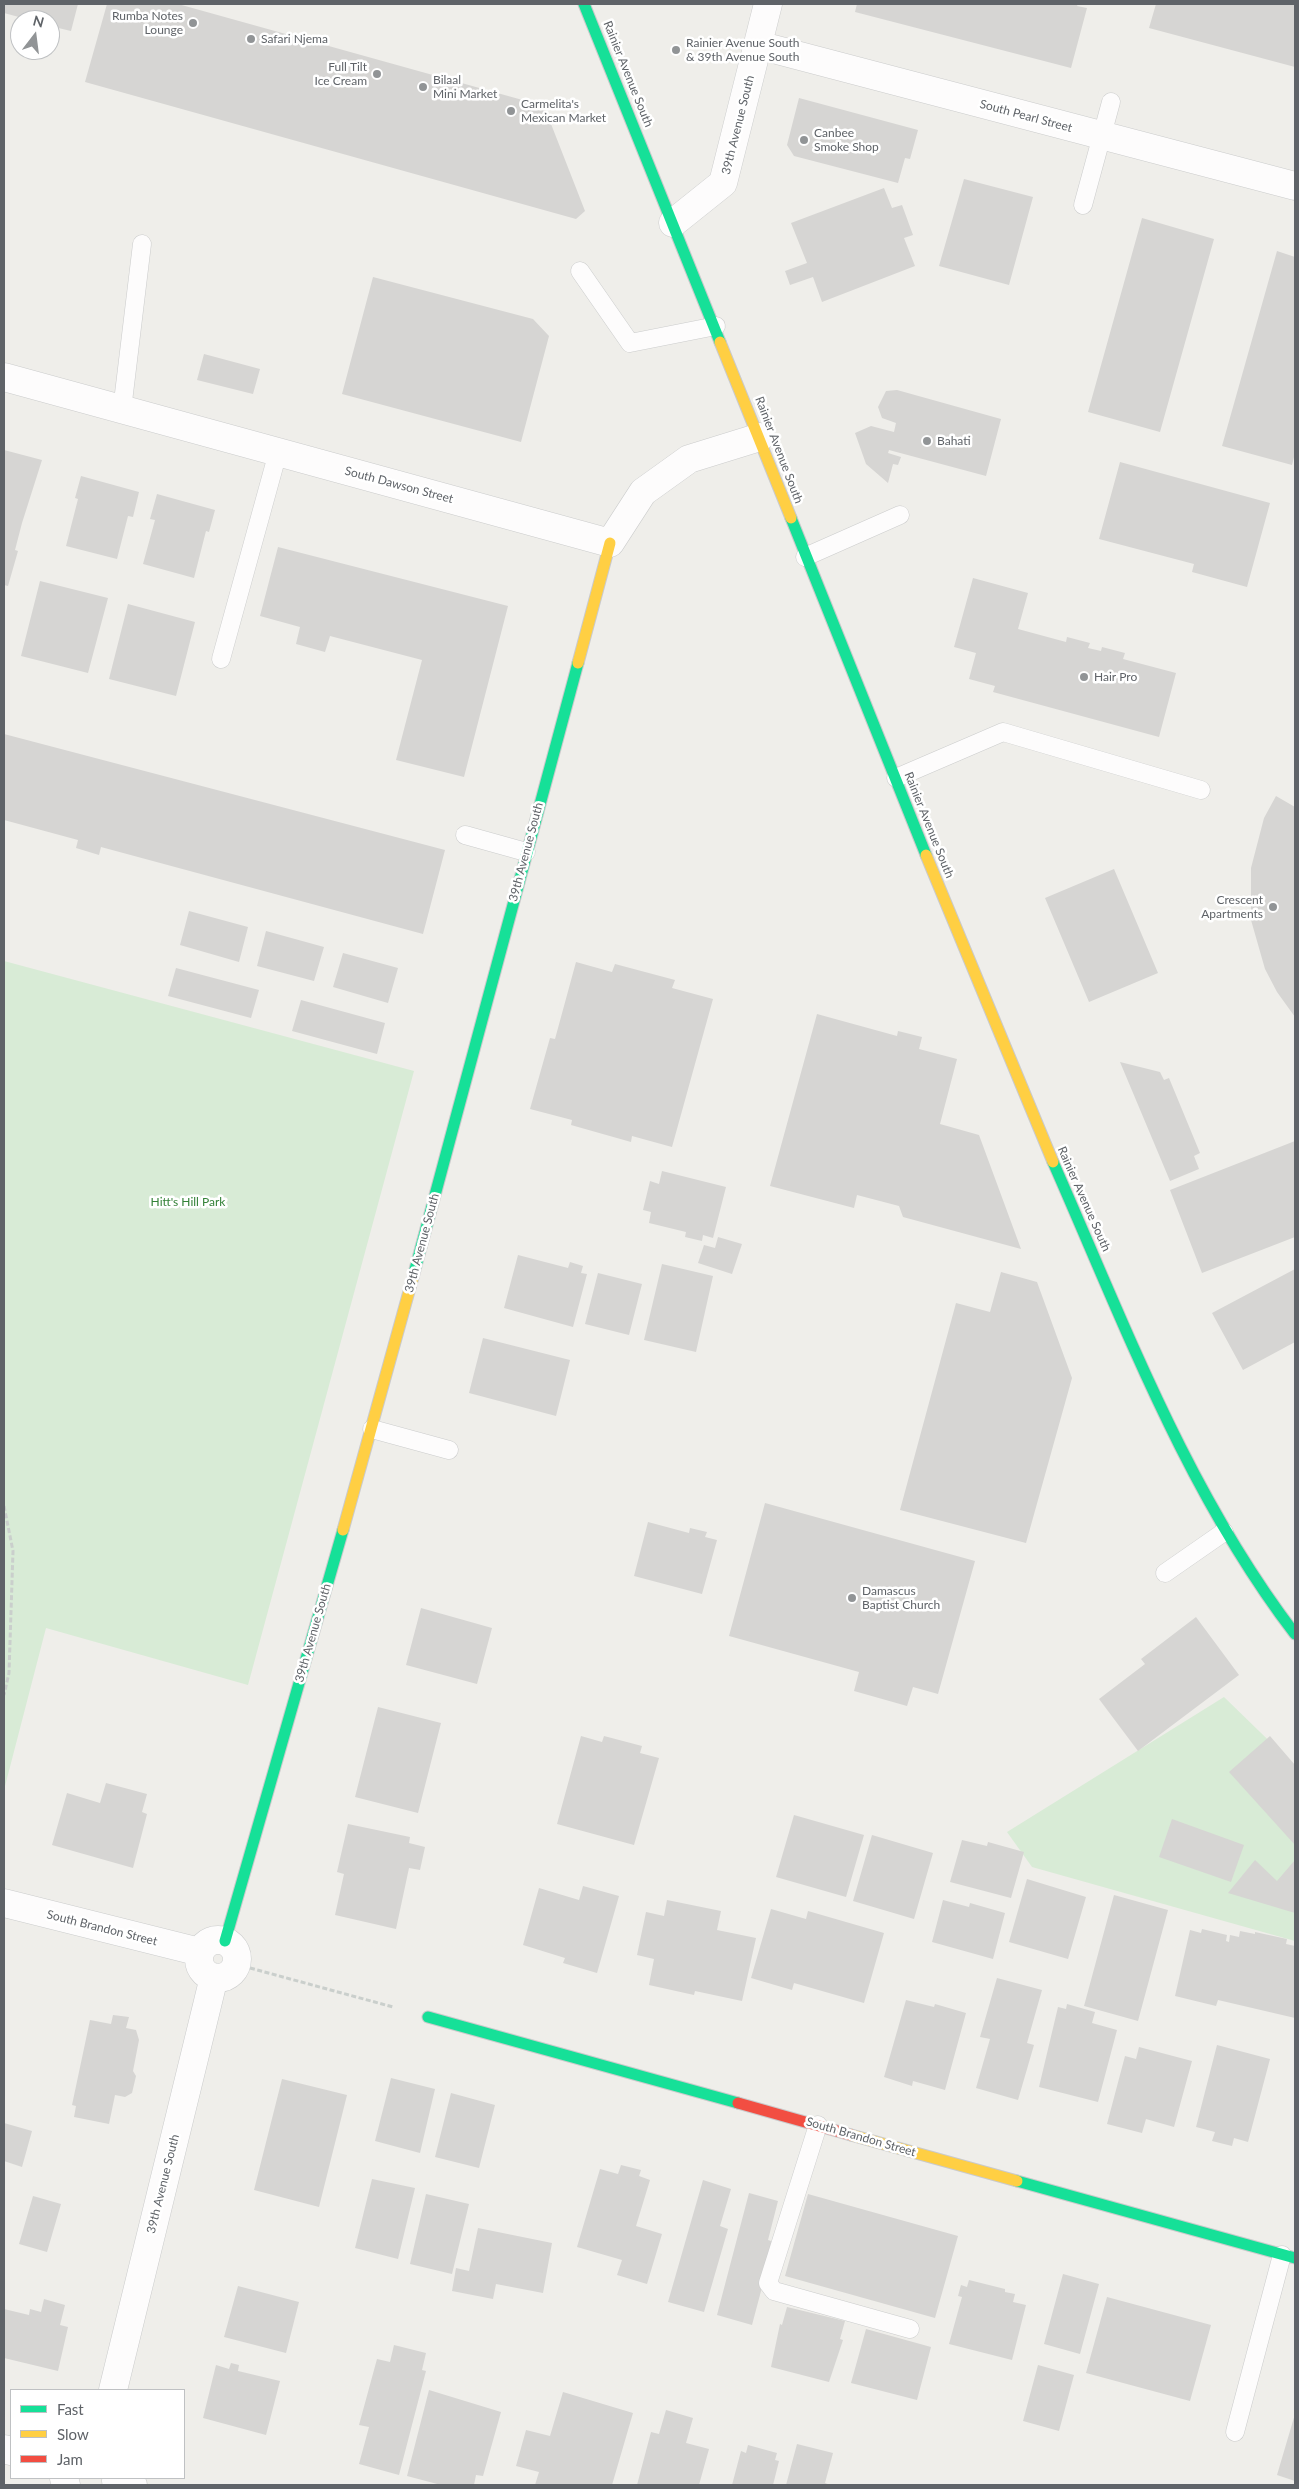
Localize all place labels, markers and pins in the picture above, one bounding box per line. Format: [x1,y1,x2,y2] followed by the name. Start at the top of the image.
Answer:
[112,9,183,37] place label: Rumba Notes Lounge
[187,17,199,29] marker: Rumba Notes Lounge
[261,32,328,46] place label: Safari Njema
[245,33,257,45] marker: Safari Njema
[686,36,799,64] place label: Rainier Avenue South & 39th Avenue South
[670,44,682,56] marker: Rainier Avenue South & 39th Avenue South
[315,60,367,88] place label: Full Tilt Ice Cream
[371,68,383,80] marker: Full Tilt Ice Cream
[433,73,497,101] place label: Bilaal Mini Market
[417,81,429,93] marker: Bilaal Mini Market
[521,97,606,125] place label: Carmelita's Mexican Market
[505,105,517,117] marker: Carmelita's Mexican Market
[814,126,879,154] place label: Canbee Smoke Shop
[798,134,810,146] marker: Canbee Smoke Shop
[937,434,971,448] place label: Bahati
[921,435,933,447] marker: Bahati
[1094,670,1137,684] place label: Hair Pro
[1078,671,1090,683] marker: Hair Pro
[1201,893,1263,921] place label: Crescent Apartments
[1267,901,1279,913] marker: Crescent Apartments
[862,1584,940,1612] place label: Damascus Baptist Church
[846,1592,858,1604] marker: Damascus Baptist Church

